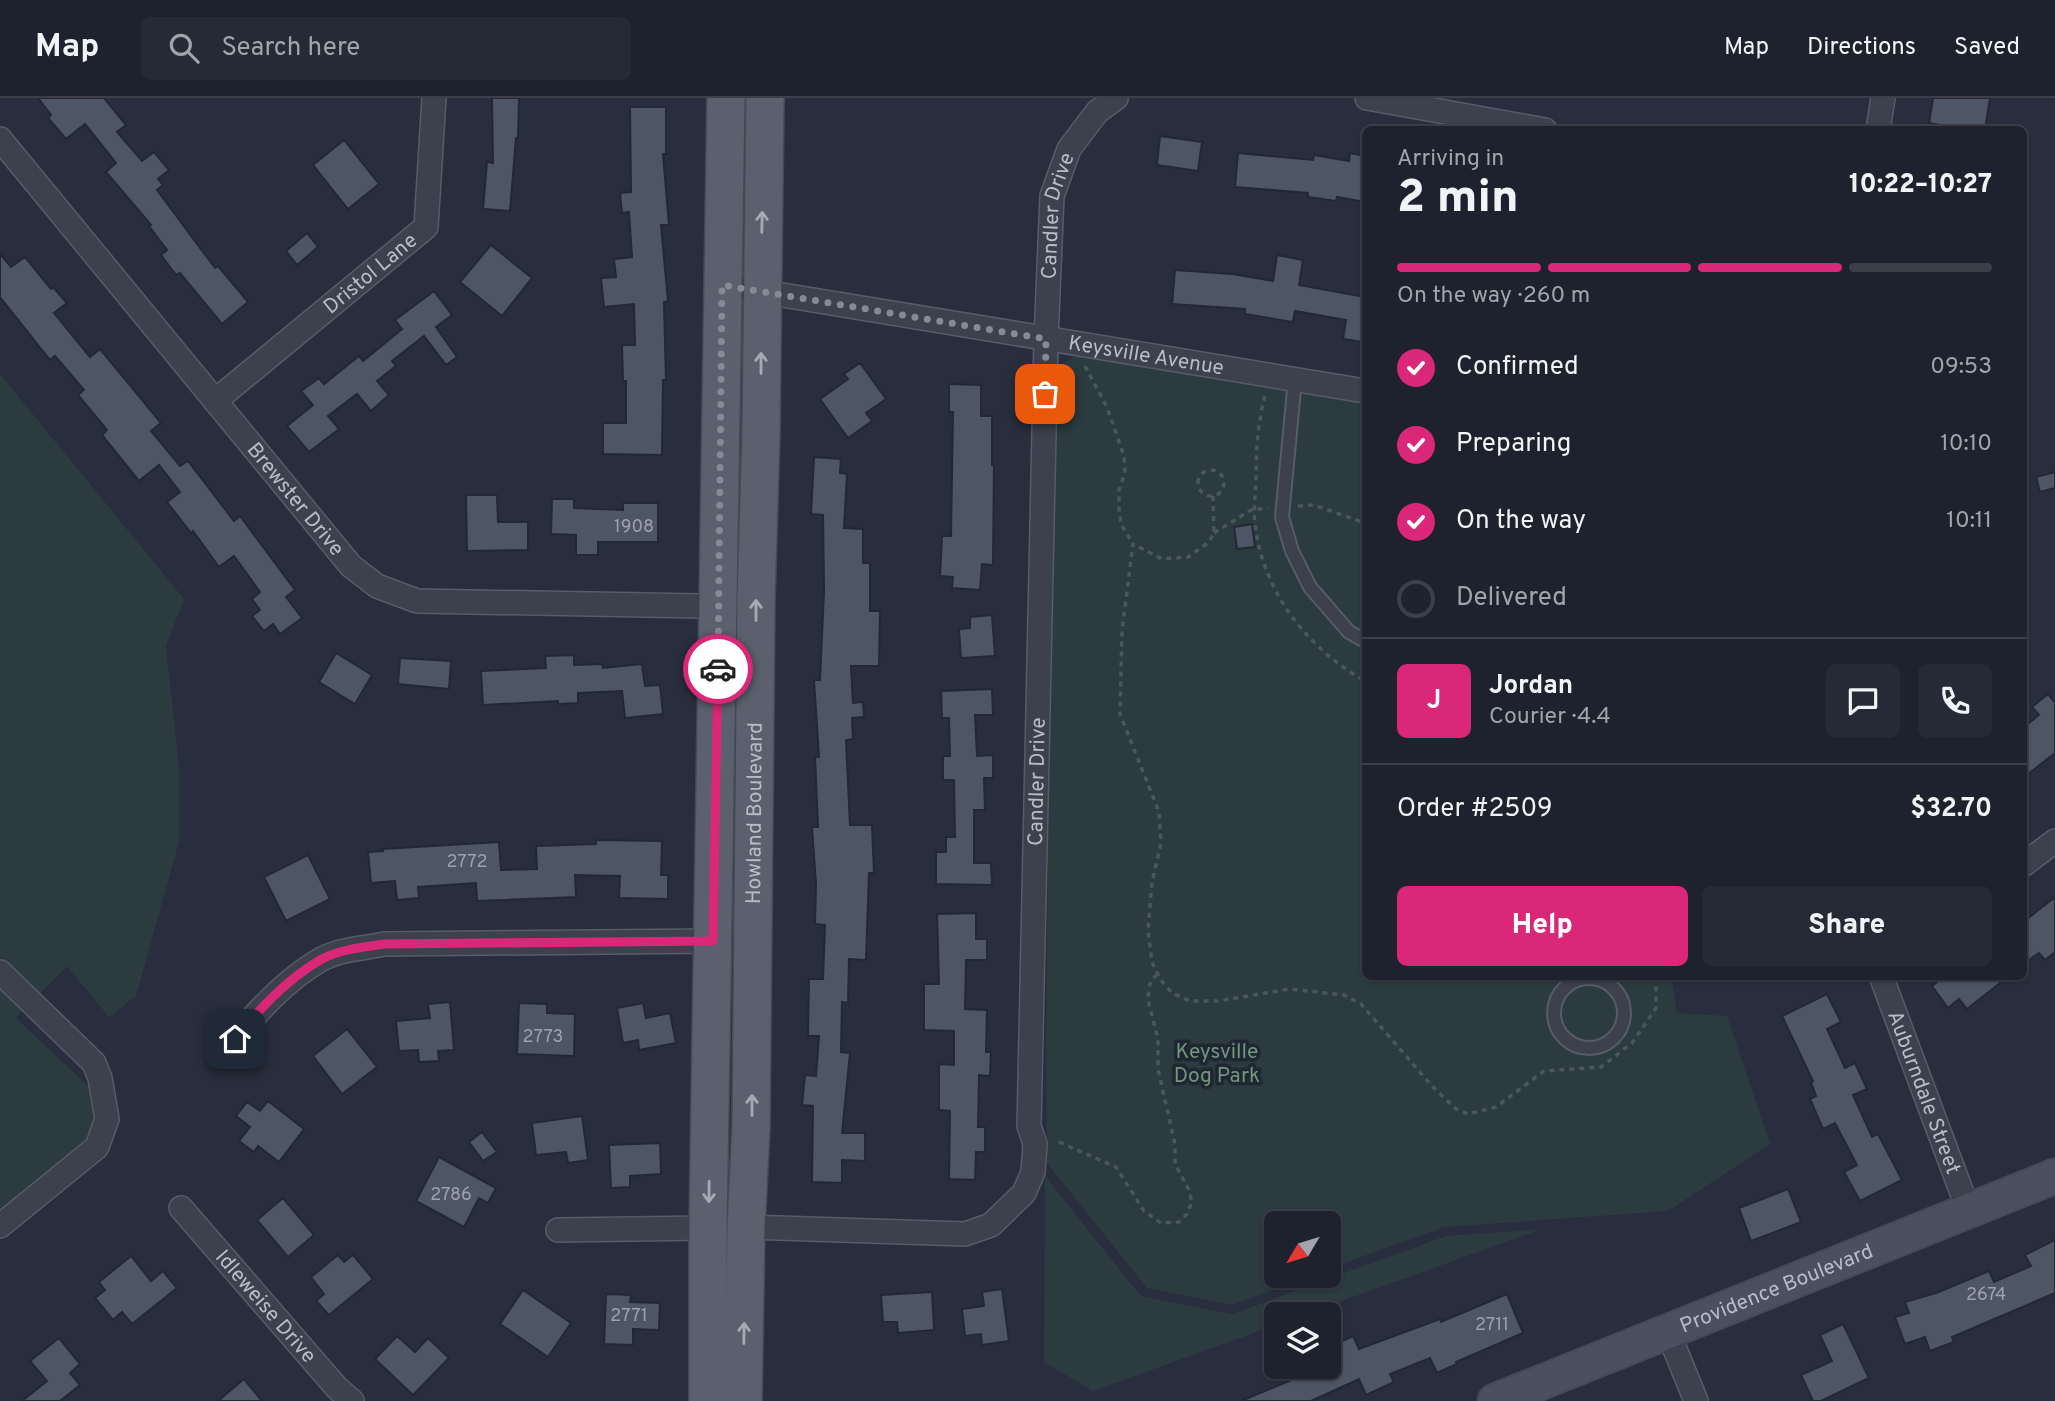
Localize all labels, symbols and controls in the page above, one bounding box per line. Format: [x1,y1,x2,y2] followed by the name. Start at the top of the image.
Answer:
[141,17,631,80] search box
[35,27,99,69] text: Map
[165,29,203,67] icon: search
[221,32,360,65] text: Search here
[1724,33,1769,63] text: Map
[1807,33,1916,63] text: Directions
[1954,33,2020,63] text: Saved
[1397,145,1504,174] text: Arriving in
[1037,149,1082,280] street label: Candler Drive
[1849,169,1992,202] text: 10:22–10:27
[1397,170,1519,229] text: 2 min
[756,211,769,234] one-way arrow
[318,228,424,321] street label: Dristol Lane
[1397,282,1590,311] text: On the way · 260 m
[1066,330,1226,383] street label: Keysville Avenue
[1397,349,1435,387] icon: check
[1456,351,1579,384] text: Confirmed
[754,352,768,375] one-way arrow
[1930,353,1992,382] text: 09:53
[1015,364,1075,424] pin
[1026,375,1064,413] icon: bag
[1397,426,1435,464] icon: check
[1456,428,1571,461] text: Preparing
[1940,430,1992,459] text: 10:10
[240,438,349,562] street label: Brewster Drive
[1397,503,1435,541] icon: check
[1456,505,1586,538] text: On the way
[1946,507,1992,536] text: 10:11
[614,516,654,539] house number: 1908
[1456,582,1567,615] text: Delivered
[749,599,763,622] one-way arrow
[683,634,753,704] courier
[699,650,737,688] icon: car
[1826,664,1900,738] button: chat
[1918,664,1992,738] button: phone
[1489,670,1573,703] text: Jordan
[1427,685,1441,718] text: J
[1489,703,1611,732] text: Courier · 4.4
[1023,717,1053,846] street label: Candler Drive
[741,722,770,904] street label: Howland Boulevard
[1397,793,1553,826] text: Order #2509
[1910,793,1992,826] text: $32.70
[446,851,488,874] house number: 2772
[1397,886,1688,966] button: Help
[1702,886,1992,966] button: Share
[1880,1007,1966,1178] street label: Auburndale Street
[205,1009,265,1069] pin
[216,1020,254,1058] icon: home
[523,1026,563,1049] house number: 2773
[1174,1039,1260,1090] park label: Keysville Dog Park
[745,1094,759,1117] one-way arrow
[702,1180,715,1203] one-way arrow
[430,1184,472,1207] house number: 2786
[1264,1211,1340,1288] north arrow
[1264,1211,1341,1379] map controls
[1676,1238,1877,1340] street label: Providence Boulevard
[208,1245,322,1370] street label: Idleweise Drive
[1966,1284,2006,1307] house number: 2674
[1264,1302,1341,1379] button: layers
[610,1305,648,1328] house number: 2771
[1475,1314,1509,1337] house number: 2711
[738,1322,751,1345] one-way arrow

